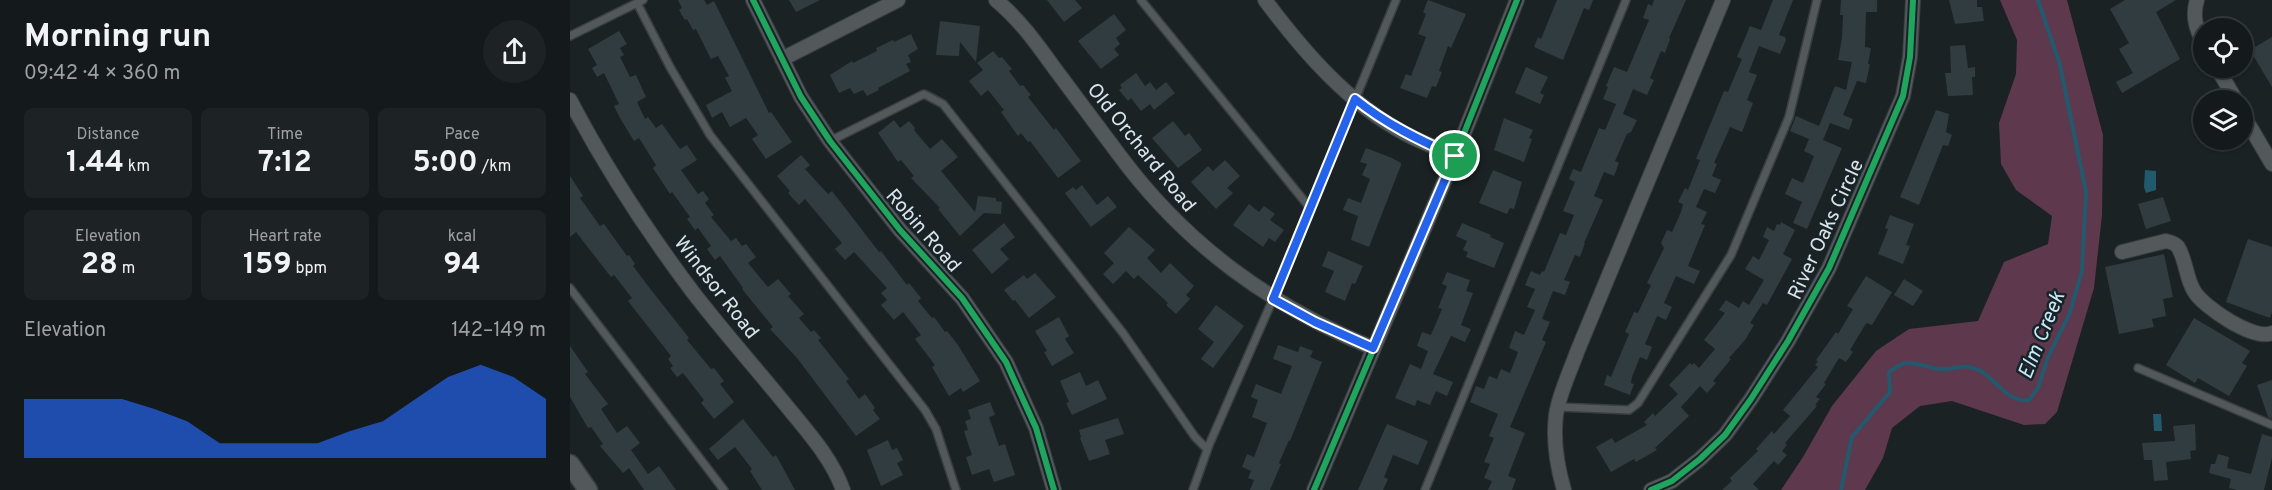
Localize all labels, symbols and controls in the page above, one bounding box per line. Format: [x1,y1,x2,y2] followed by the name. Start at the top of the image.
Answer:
[24,17,211,59] text: Morning run
[2193,18,2253,150] map controls
[2193,18,2253,78] button: locate
[483,20,546,83] button: share
[24,61,181,87] text: 09:42 · 4 × 360 m
[1080,78,1201,218] street label: Old Orchard Road
[2193,90,2253,150] button: layers
[77,125,139,145] text: Distance
[267,125,303,145] text: Time
[444,125,480,145] text: Pace
[1429,130,1480,181] pin
[1438,139,1471,172] icon: arrive
[66,145,124,182] text: 1.44
[258,145,312,182] text: 7:12
[413,145,478,182] text: 5:00
[1783,155,1871,304] street label: River Oaks Circle
[124,157,150,177] text: km
[478,157,511,177] text: /km
[879,184,966,279] street label: Robin Road
[75,227,141,247] text: Elevation
[248,227,322,247] text: Heart rate
[448,227,476,247] text: kcal
[667,231,764,345] street label: Windsor Road
[81,247,118,284] text: 28
[243,247,292,284] text: 159
[443,247,481,284] text: 94
[118,259,135,279] text: m
[292,259,327,279] text: bpm
[2013,287,2072,383] water label: Elm Creek
[24,318,106,344] text: Elevation
[451,318,546,344] text: 142–149 m

